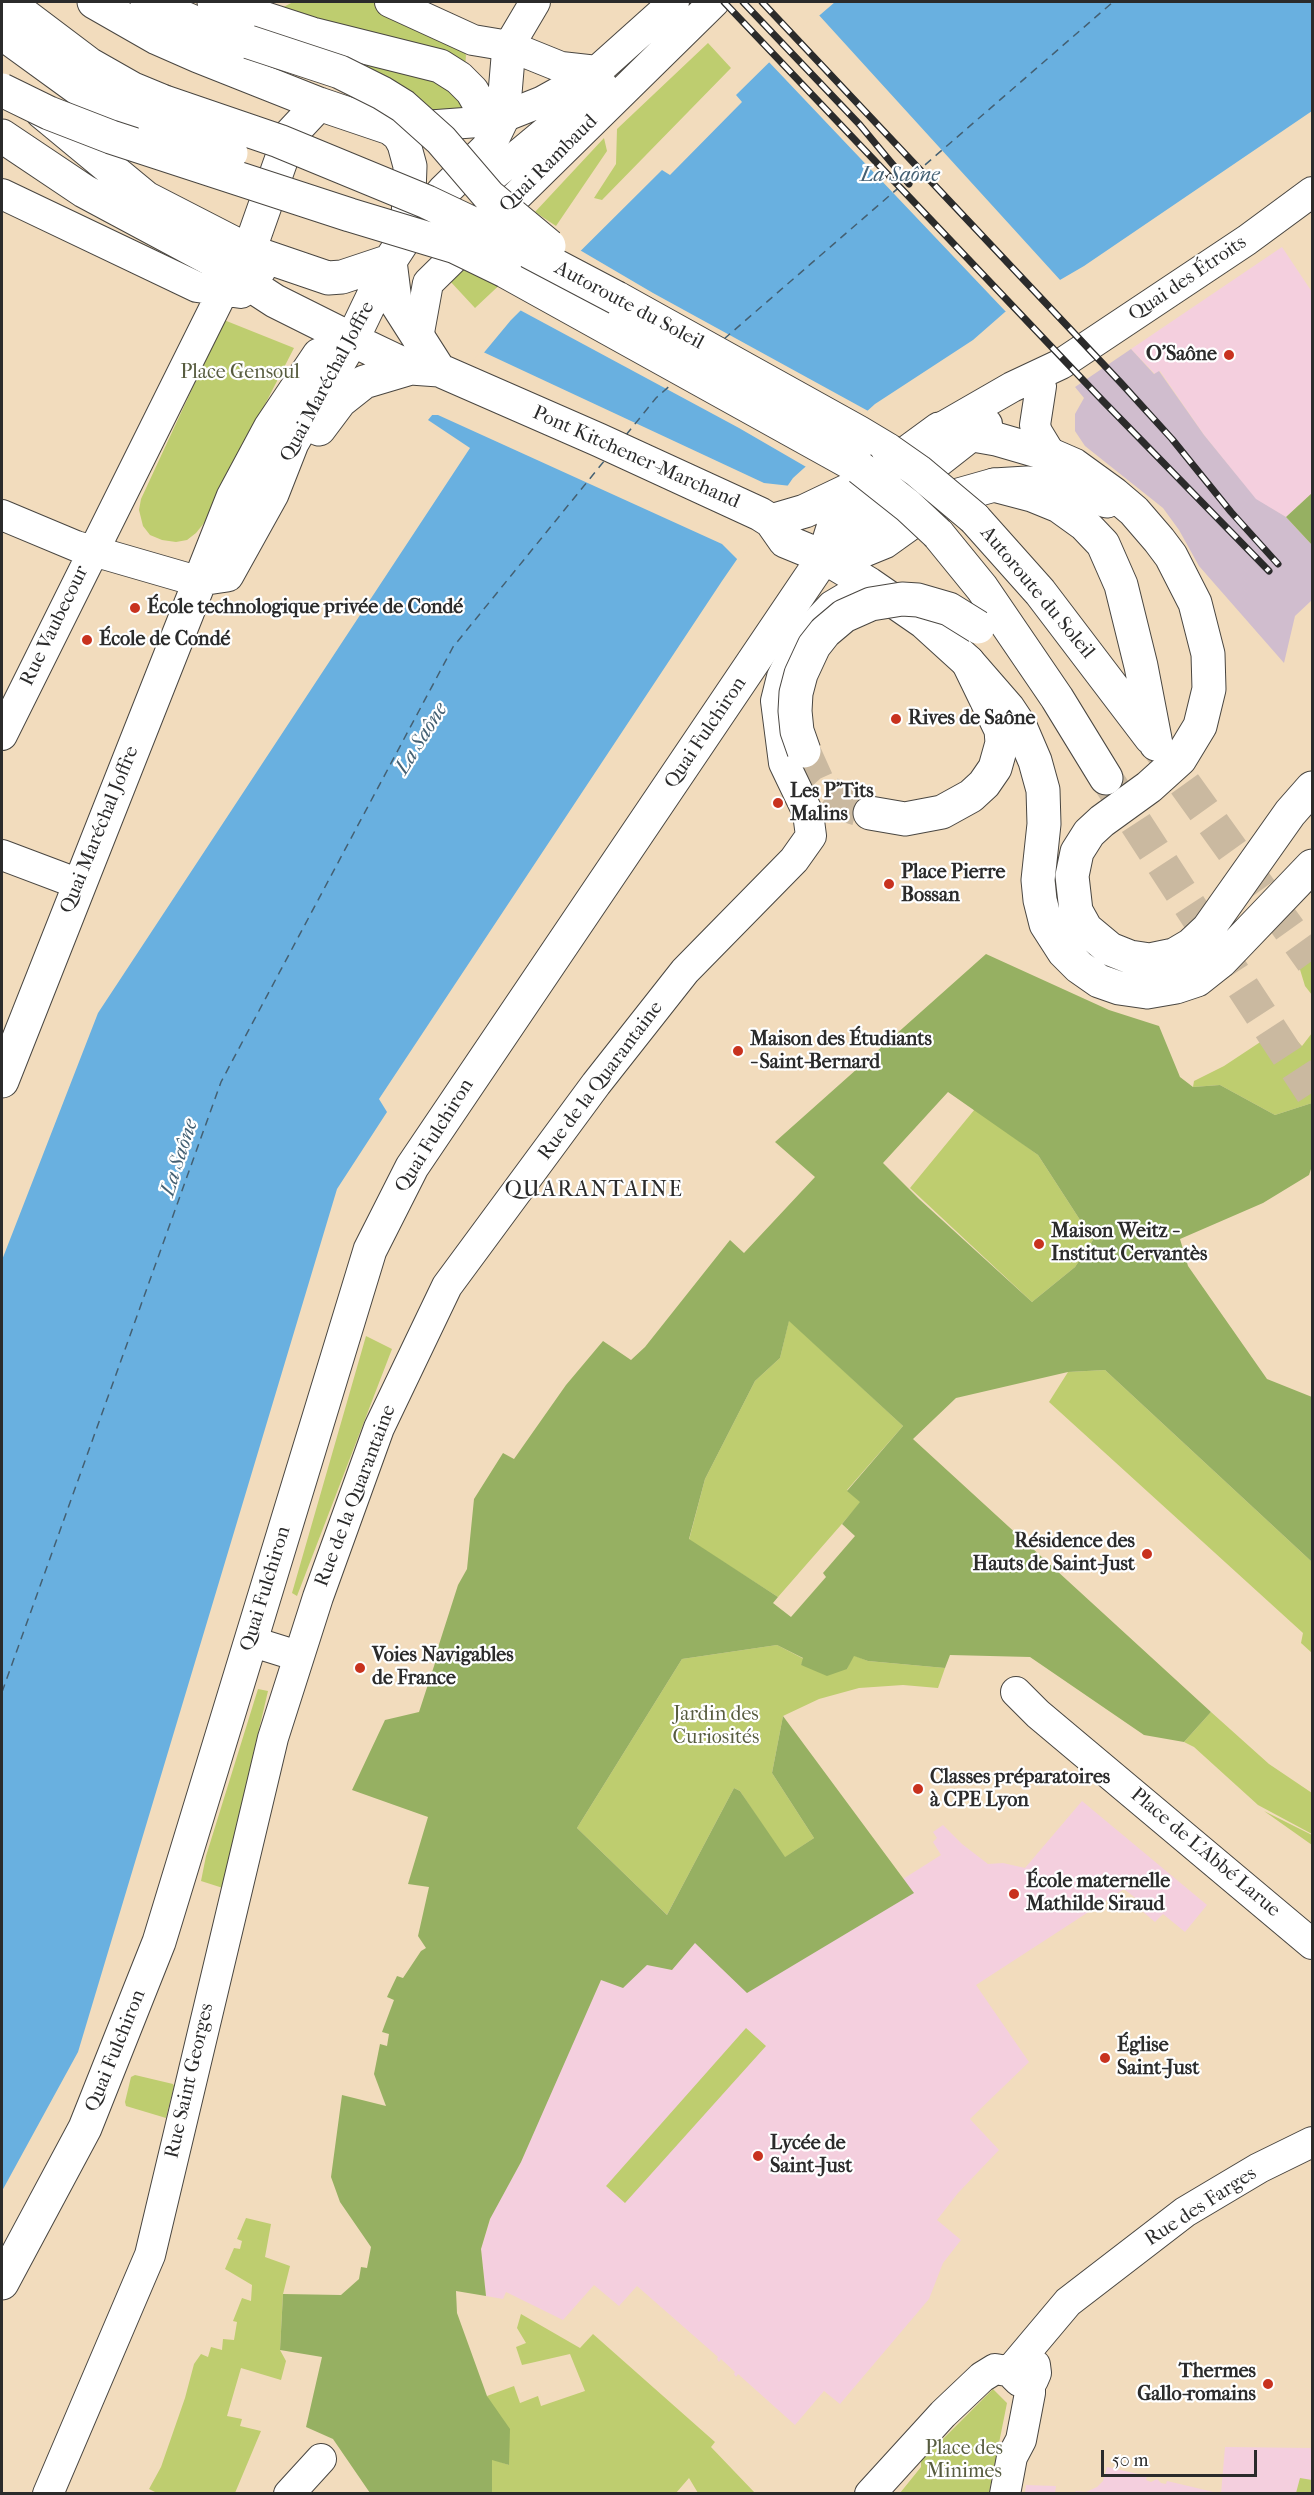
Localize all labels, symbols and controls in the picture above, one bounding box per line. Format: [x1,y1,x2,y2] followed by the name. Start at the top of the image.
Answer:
[495,110,603,218] street label: Quai Rambaud
[860,163,940,189] water label: La Saône
[1125,231,1251,327] street label: Quai des Étroits
[550,257,708,355] street label: Autoroute du Soleil
[276,298,380,466] street label: Quai Maréchal Joffre
[1146,343,1217,367] place label: O'Saône
[1222,348,1236,362] marker: O'Saône
[180,361,300,385] park label: Place Gensoul
[529,401,743,515] street label: Pont Kitchener-Marchand
[975,522,1099,664] street label: Autoroute du Soleil
[16,562,94,690] street label: Rue Vaubecour
[147,596,463,620] place label: École technologique privée de Condé
[128,601,142,615] marker: École technologique privée de Condé
[99,628,230,652] place label: École de Condé
[80,633,94,647] marker: École de Condé
[660,673,752,793] street label: Quai Fulchiron
[390,699,454,779] water label: La Saône
[908,707,1035,731] place label: Rives de Saône
[889,712,903,726] marker: Rives de Saône
[55,743,145,917] street label: Quai Maréchal Joffre
[790,780,874,827] place label: Les P'Tits Malins
[771,796,785,810] marker: Les P'Tits Malins
[901,861,1005,908] place label: Place Pierre Bossan
[882,877,896,891] marker: Place Pierre Bossan
[533,997,669,1165] street label: Rue de la Quarantaine
[750,1028,932,1075] place label: Maison des Étudiants - Saint-Bernard
[731,1044,745,1058] marker: Maison des Étudiants - Saint-Bernard
[391,1075,479,1197] street label: Quai Fulchiron
[156,1116,204,1200] water label: La Saône
[505,1178,683,1204] district label: QUARANTAINE
[1051,1220,1207,1267] place label: Maison Weitz - Institut Cervantès
[1032,1237,1046,1251] marker: Maison Weitz - Institut Cervantès
[310,1402,402,1590] street label: Rue de la Quarantaine
[236,1524,296,1654] street label: Quai Fulchiron
[973,1530,1135,1577] place label: Résidence des Hauts de Saint-Just
[1140,1547,1154,1561] marker: Résidence des Hauts de Saint-Just
[372,1644,514,1691] place label: Voies Navigables de France
[353,1661,367,1675] marker: Voies Navigables de France
[673,1703,759,1750] park label: Jardin des Curiosités
[930,1766,1110,1813] place label: Classes préparatoires à CPE Lyon
[911,1782,925,1796] marker: Classes préparatoires à CPE Lyon
[1125,1783,1285,1923] street label: Place de L'Abbé Larue
[1026,1870,1170,1917] place label: École maternelle Mathilde Siraud
[1007,1887,1021,1901] marker: École maternelle Mathilde Siraud
[81,1986,151,2116] street label: Quai Fulchiron
[160,2001,220,2161] street label: Rue Saint Georges
[1117,2034,1199,2081] place label: Église Saint-Just
[1098,2051,1112,2065] marker: Église Saint-Just
[770,2132,852,2179] place label: Lycée de Saint-Just
[751,2149,765,2163] marker: Lycée de Saint-Just
[1141,2162,1261,2252] street label: Rue des Farges
[1137,2360,1256,2407] place label: Thermes Gallo-romains
[1261,2377,1275,2391] marker: Thermes Gallo-romains
[925,2437,1003,2484] park label: Place des Minimes
[1104,2438,1260,2476] scale bar
[1112,2450,1148,2471] text: 50 m

